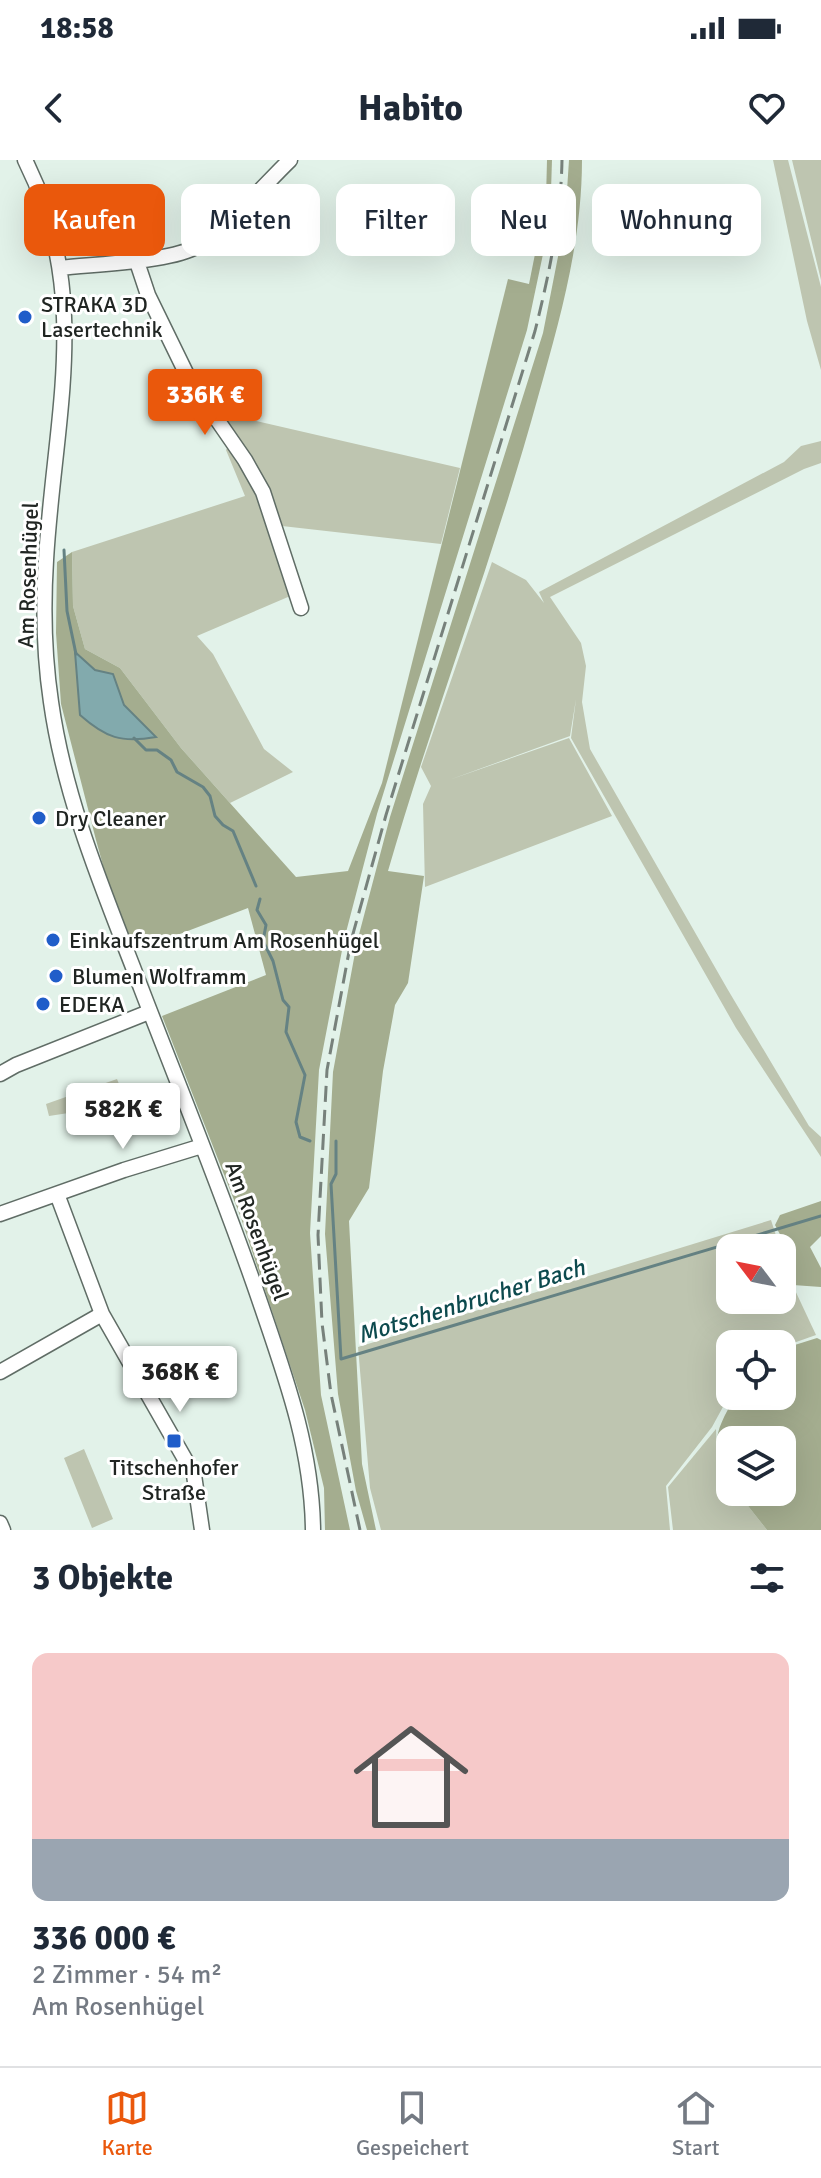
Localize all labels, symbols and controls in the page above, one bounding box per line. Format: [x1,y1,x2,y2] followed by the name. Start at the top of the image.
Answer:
[40,10,114,47] text: 18:58
[32,86,76,130] icon: back
[358,86,463,131] text: Habito
[745,86,789,130] icon: heart
[24,184,165,256] chip: Kaufen
[181,184,320,256] chip: Mieten
[336,184,455,256] chip: Filter
[471,184,576,256] chip: Neu
[592,184,761,256] chip: Wohnung
[41,291,162,343] place label: STRAKA 3D Lasertechnik
[16,308,34,326] marker: STRAKA 3D Lasertechnik
[140,369,270,437] pin: 336K €
[166,379,244,411] text: 336K €
[12,502,44,648] street label: Am Rosenhügel
[55,805,166,832] place label: Dry Cleaner
[30,809,48,827] marker: Dry Cleaner
[69,927,379,954] place label: Einkaufszentrum Am Rosenhügel
[44,931,62,949] marker: Einkaufszentrum Am Rosenhügel
[72,963,246,990] place label: Blumen Wolframm
[47,967,65,985] marker: Blumen Wolframm
[59,991,125,1018] place label: EDEKA
[34,995,52,1013] marker: EDEKA
[58,1083,188,1151] pin: 582K €
[84,1093,162,1125] text: 582K €
[219,1158,295,1304] street label: Am Rosenhügel
[716,1234,796,1314] north arrow
[716,1234,796,1506] map controls
[354,1252,589,1350] water label: Motschenbrucher Bach
[716,1330,796,1410] button: locate
[115,1346,245,1414] pin: 368K €
[141,1356,219,1388] text: 368K €
[716,1426,796,1506] button: layers
[165,1432,183,1450] marker: Titschenhofer Straße
[110,1454,238,1506] place label: Titschenhofer Straße
[745,1556,789,1600] icon: filters
[32,1557,173,1599] text: 3 Objekte
[339,1705,483,1849] icon: home
[32,1917,175,1959] text: 336 000 €
[32,1959,222,1991] text: 2 Zimmer · 54 m²
[32,1991,204,2023] text: Am Rosenhügel
[102,2086,153,2161] tab: Karte
[356,2086,469,2161] tab: Gespeichert
[672,2086,719,2161] tab: Start

